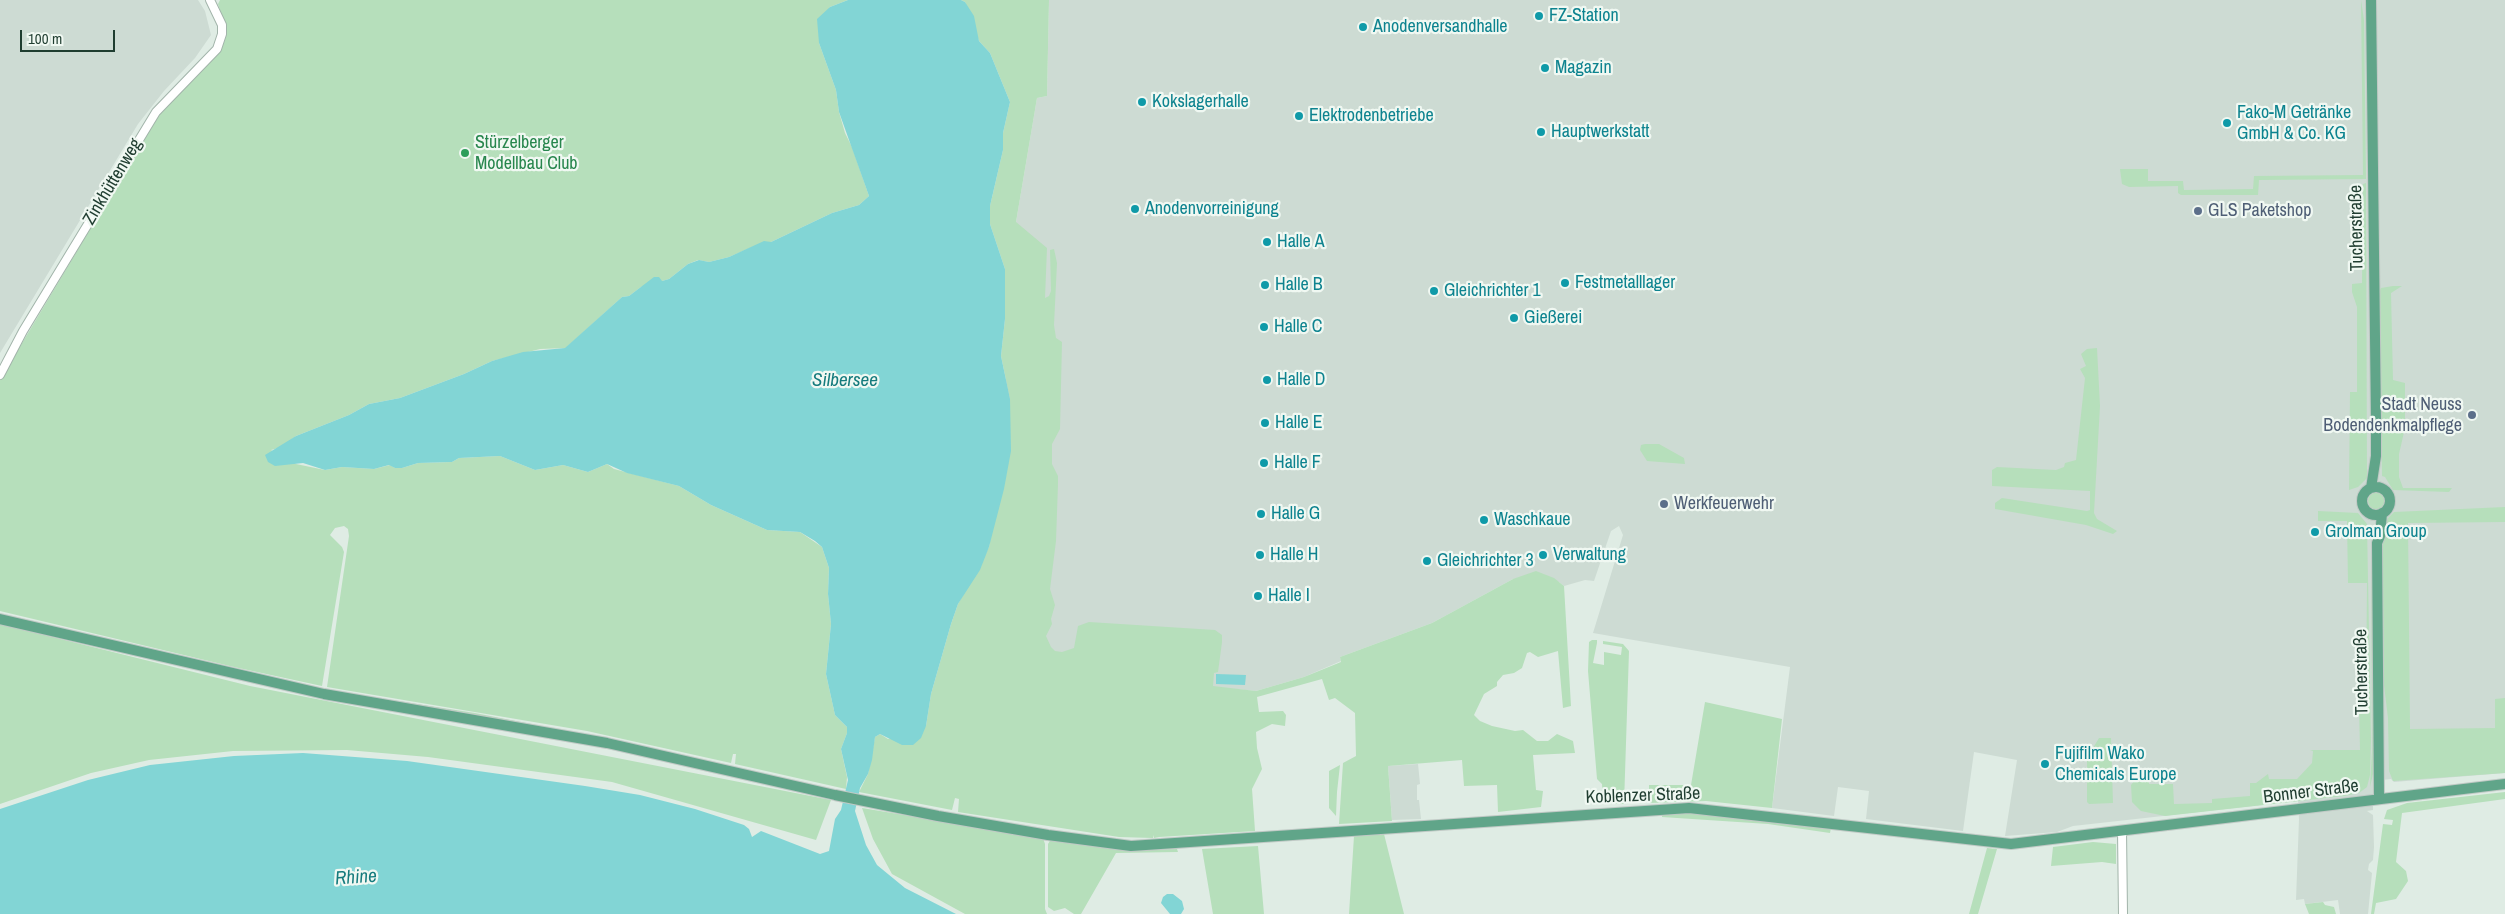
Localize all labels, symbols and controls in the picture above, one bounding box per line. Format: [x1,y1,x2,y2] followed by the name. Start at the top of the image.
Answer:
[1549,5,1619,27] place label: FZ-Station
[1533,10,1545,22] marker: FZ-Station
[1373,16,1508,38] place label: Anodenversandhalle
[22,20,118,52] scale bar
[1357,21,1369,33] marker: Anodenversandhalle
[28,28,62,49] text: 100 m
[1555,57,1612,79] place label: Magazin
[1539,62,1551,74] marker: Magazin
[1152,91,1249,113] place label: Kokslagerhalle
[1136,96,1148,108] marker: Kokslagerhalle
[2237,102,2351,144] place label: Fako-M Getränke GmbH & Co. KG
[1309,105,1434,127] place label: Elektrodenbetriebe
[1293,110,1305,122] marker: Elektrodenbetriebe
[2221,117,2233,129] marker: Fako-M Getränke GmbH & Co. KG
[1551,121,1649,143] place label: Hauptwerkstatt
[1535,126,1547,138] marker: Hauptwerkstatt
[475,132,578,174] place label: Stürzelberger Modellbau Club
[79,135,147,229] street label: Zinkhüttenweg
[459,147,471,159] marker: Stürzelberger Modellbau Club
[2345,185,2369,271] street label: Tucherstraße
[1145,198,1279,220] place label: Anodenvorreinigung
[2208,200,2311,222] place label: GLS Paketshop
[1129,203,1141,215] marker: Anodenvorreinigung
[2192,205,2204,217] marker: GLS Paketshop
[1277,231,1325,253] place label: Halle A
[1261,236,1273,248] marker: Halle A
[1575,272,1675,294] place label: Festmetalllager
[1275,274,1323,296] place label: Halle B
[1559,277,1571,289] marker: Festmetalllager
[1259,279,1271,291] marker: Halle B
[1444,280,1541,302] place label: Gleichrichter 1
[1428,285,1440,297] marker: Gleichrichter 1
[1524,307,1582,329] place label: Gießerei
[1508,312,1520,324] marker: Gießerei
[1274,316,1322,338] place label: Halle C
[1258,321,1270,333] marker: Halle C
[1277,369,1325,391] place label: Halle D
[812,370,878,392] water label: Silbersee
[1261,374,1273,386] marker: Halle D
[2323,394,2462,436] place label: Stadt Neuss Bodendenkmalpflege
[2466,409,2478,421] marker: Stadt Neuss Bodendenkmalpflege
[1275,412,1323,434] place label: Halle E
[1259,417,1271,429] marker: Halle E
[1274,452,1321,474] place label: Halle F
[1258,457,1270,469] marker: Halle F
[1674,493,1774,515] place label: Werkfeuerwehr
[1658,498,1670,510] marker: Werkfeuerwehr
[1271,503,1320,525] place label: Halle G
[1255,508,1267,520] marker: Halle G
[1494,509,1571,531] place label: Waschkaue
[1478,514,1490,526] marker: Waschkaue
[2325,521,2427,543] place label: Grolman Group
[2309,526,2321,538] marker: Grolman Group
[1270,544,1318,566] place label: Halle H
[1553,544,1626,566] place label: Verwaltung
[1254,549,1266,561] marker: Halle H
[1537,549,1549,561] marker: Verwaltung
[1437,550,1534,572] place label: Gleichrichter 3
[1421,555,1433,567] marker: Gleichrichter 3
[1268,585,1310,607] place label: Halle I
[1252,590,1264,602] marker: Halle I
[2350,629,2374,715] street label: Tucherstraße
[2055,743,2176,786] place label: Fujifilm Wako Chemicals Europe
[2039,758,2051,770] marker: Fujifilm Wako Chemicals Europe
[2262,775,2360,809] street label: Bonner Straße
[1585,783,1701,809] street label: Koblenzer Straße
[334,865,378,891] water label: Rhine

